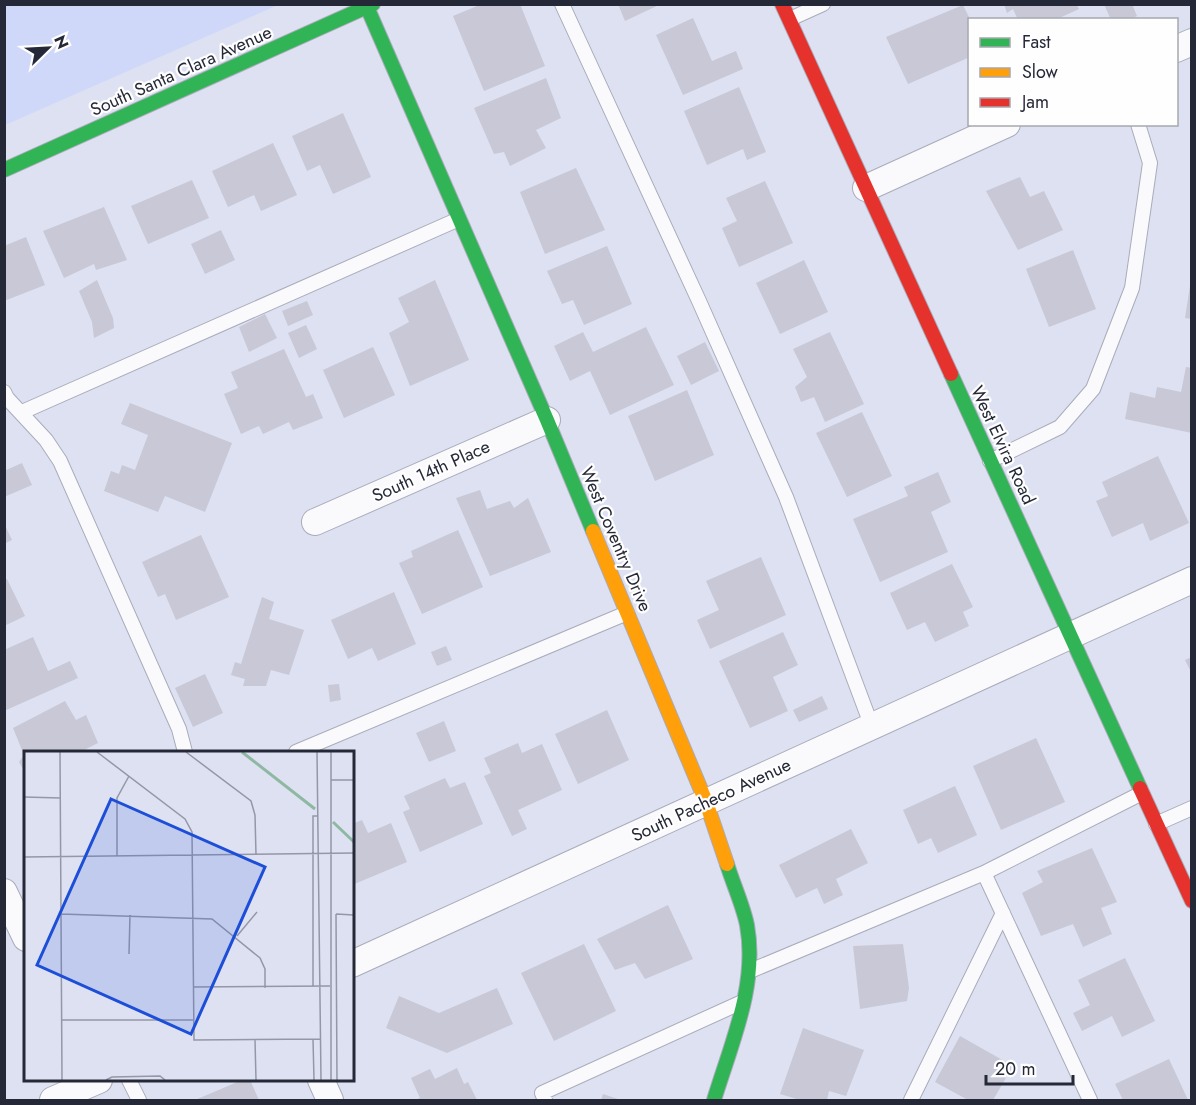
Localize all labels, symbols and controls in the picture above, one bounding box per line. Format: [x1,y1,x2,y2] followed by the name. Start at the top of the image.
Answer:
[18,18,78,78] north arrow
[968,18,1178,126] legend
[86,19,276,123] street label: South Santa Clara Avenue
[1022,29,1051,55] text: Fast
[48,32,74,53] text: N
[1022,59,1059,85] text: Slow
[1020,89,1049,115] text: Jam
[964,381,1042,509] street label: West Elvira Road
[368,433,494,509] street label: South 14th Place
[574,462,658,616] street label: West Coventry Drive
[24,751,354,1081] inset map
[627,752,795,848] street label: South Pacheco Avenue
[986,1048,1073,1086] scale bar
[995,1056,1035,1082] text: 20 m

